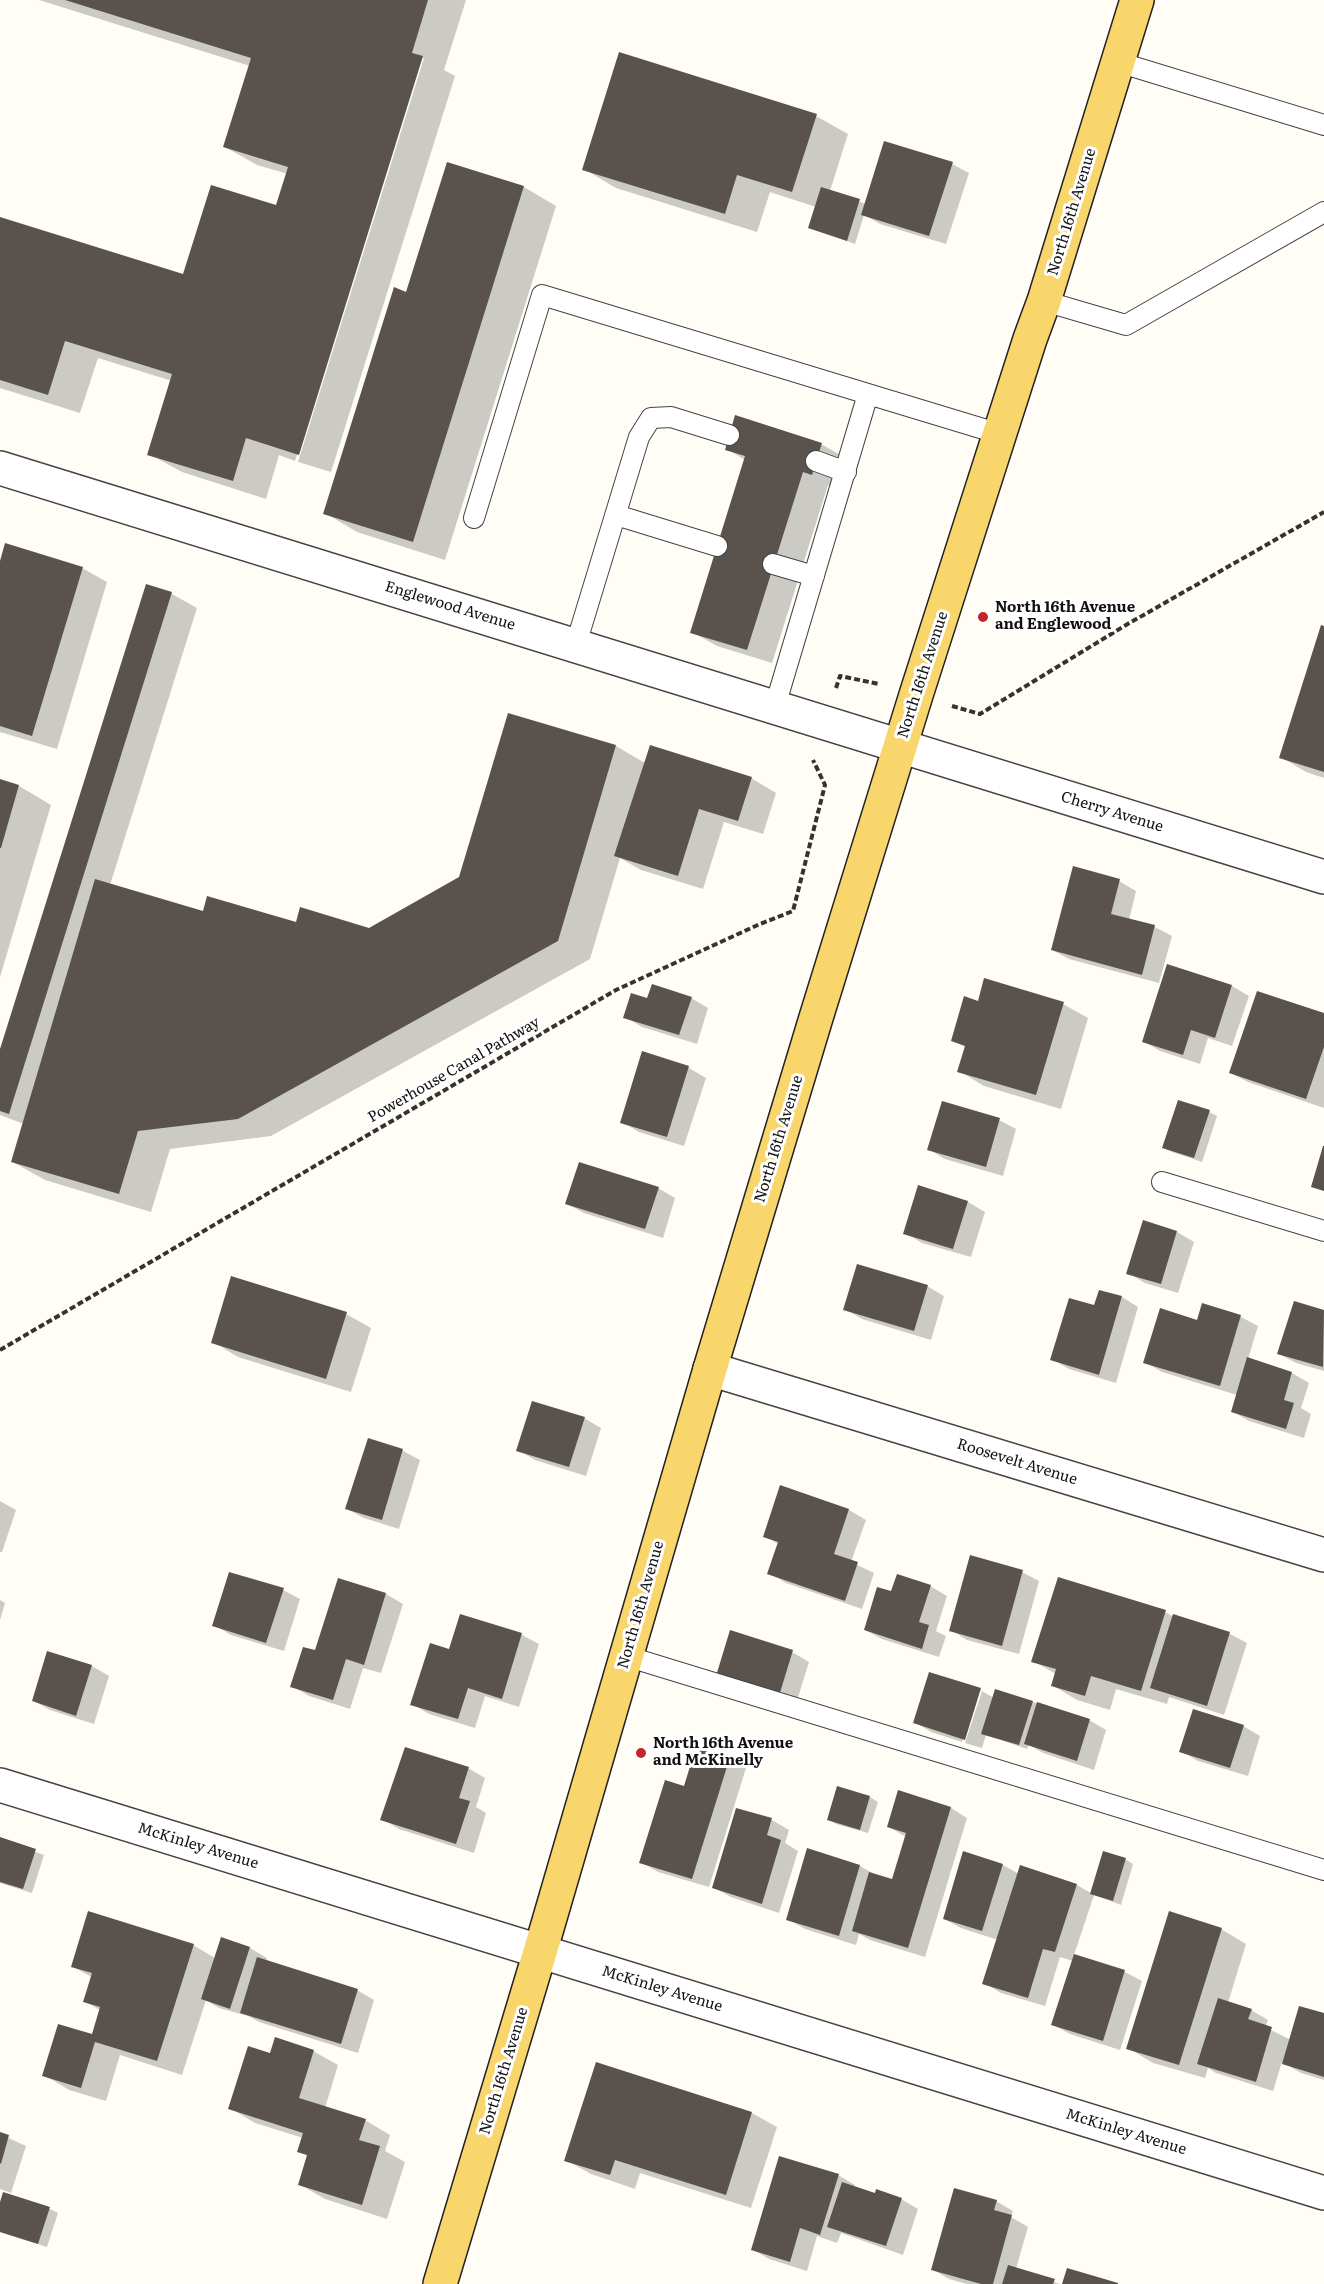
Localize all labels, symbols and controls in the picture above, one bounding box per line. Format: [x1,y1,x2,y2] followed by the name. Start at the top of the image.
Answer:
[1044,146,1100,278] street label: North 16th Avenue
[383,578,517,634] street label: Englewood Avenue
[995,599,1135,634] place label: North 16th Avenue and Englewood
[894,609,952,741] street label: North 16th Avenue
[976,610,990,624] marker: North 16th Avenue and Englewood
[1059,788,1165,836] street label: Cherry Avenue
[365,1013,543,1127] street label: Powerhouse Canal Pathway
[751,1073,807,1205] street label: North 16th Avenue
[955,1435,1079,1489] street label: Roosevelt Avenue
[614,1539,668,1671] street label: North 16th Avenue
[653,1735,793,1770] place label: North 16th Avenue and McKinelly
[634,1746,648,1760] marker: North 16th Avenue and McKinelly
[136,1819,260,1873] street label: McKinley Avenue
[600,1962,724,2016] street label: McKinley Avenue
[476,2005,532,2137] street label: North 16th Avenue
[1064,2105,1188,2159] street label: McKinley Avenue

